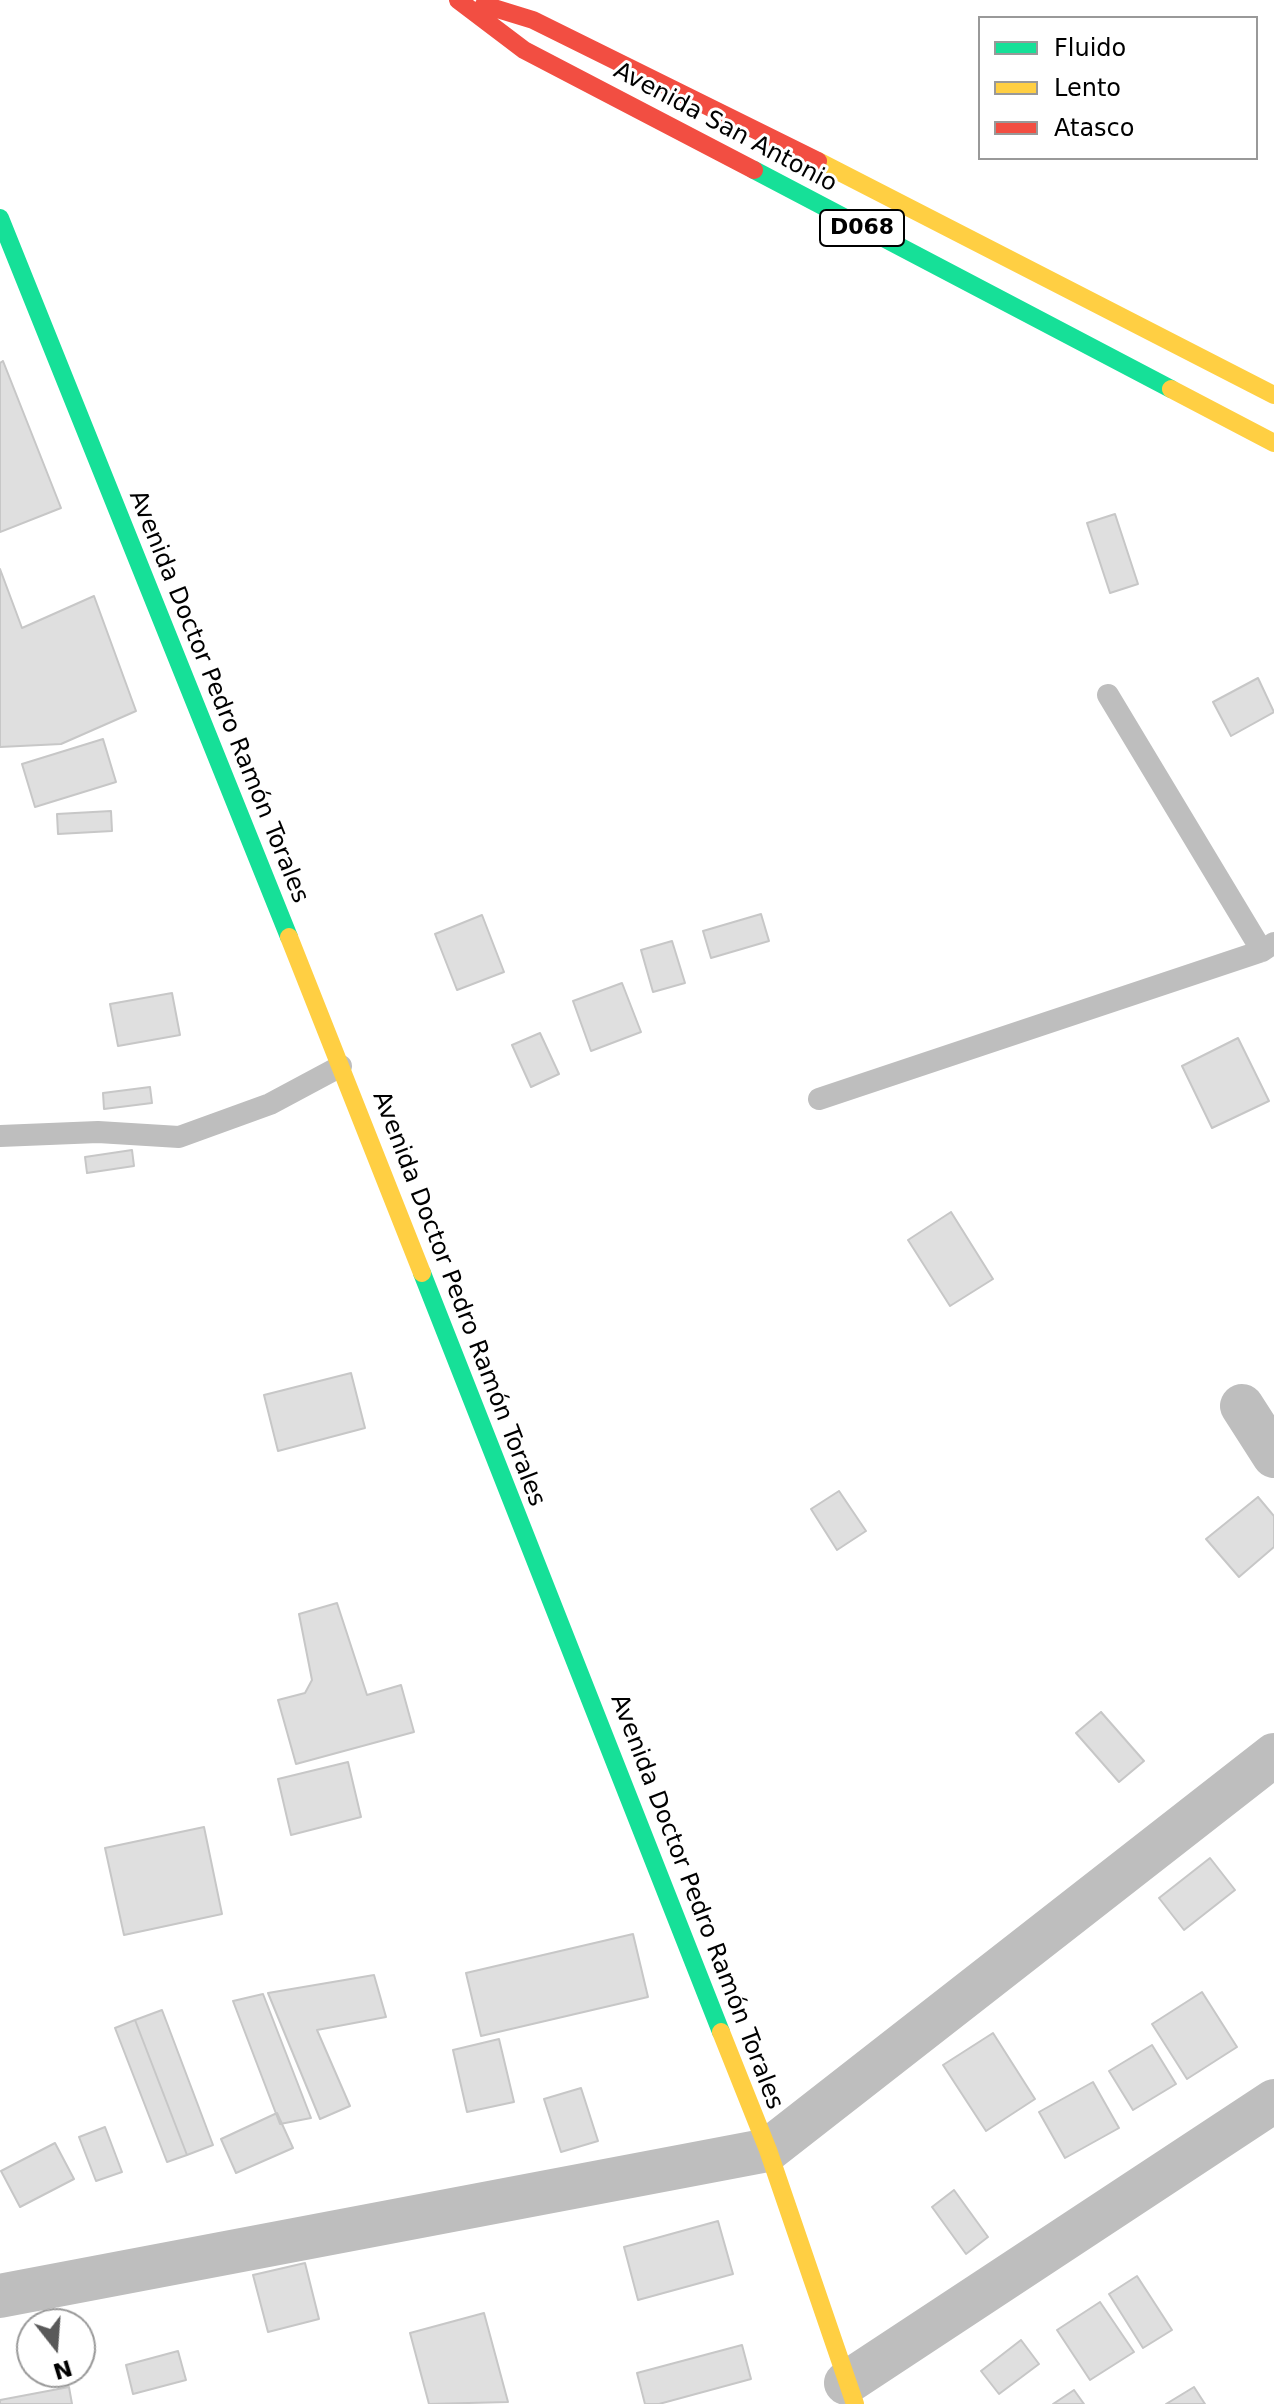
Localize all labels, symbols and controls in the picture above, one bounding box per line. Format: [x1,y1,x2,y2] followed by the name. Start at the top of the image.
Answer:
[978,16,1258,160] legend
[1054,34,1126,62] text: Fluido
[609,57,841,199] street label: Avenida San Antonio
[1054,74,1121,102] text: Lento
[1054,114,1135,142] text: Atasco
[820,210,904,246] road number: D068
[122,487,314,907] street label: Avenida Doctor Pedro Ramón Torales
[365,1087,551,1511] street label: Avenida Doctor Pedro Ramón Torales
[603,1690,789,2114] street label: Avenida Doctor Pedro Ramón Torales
[16,2308,96,2388] north arrow
[50,2355,75,2384] text: N

